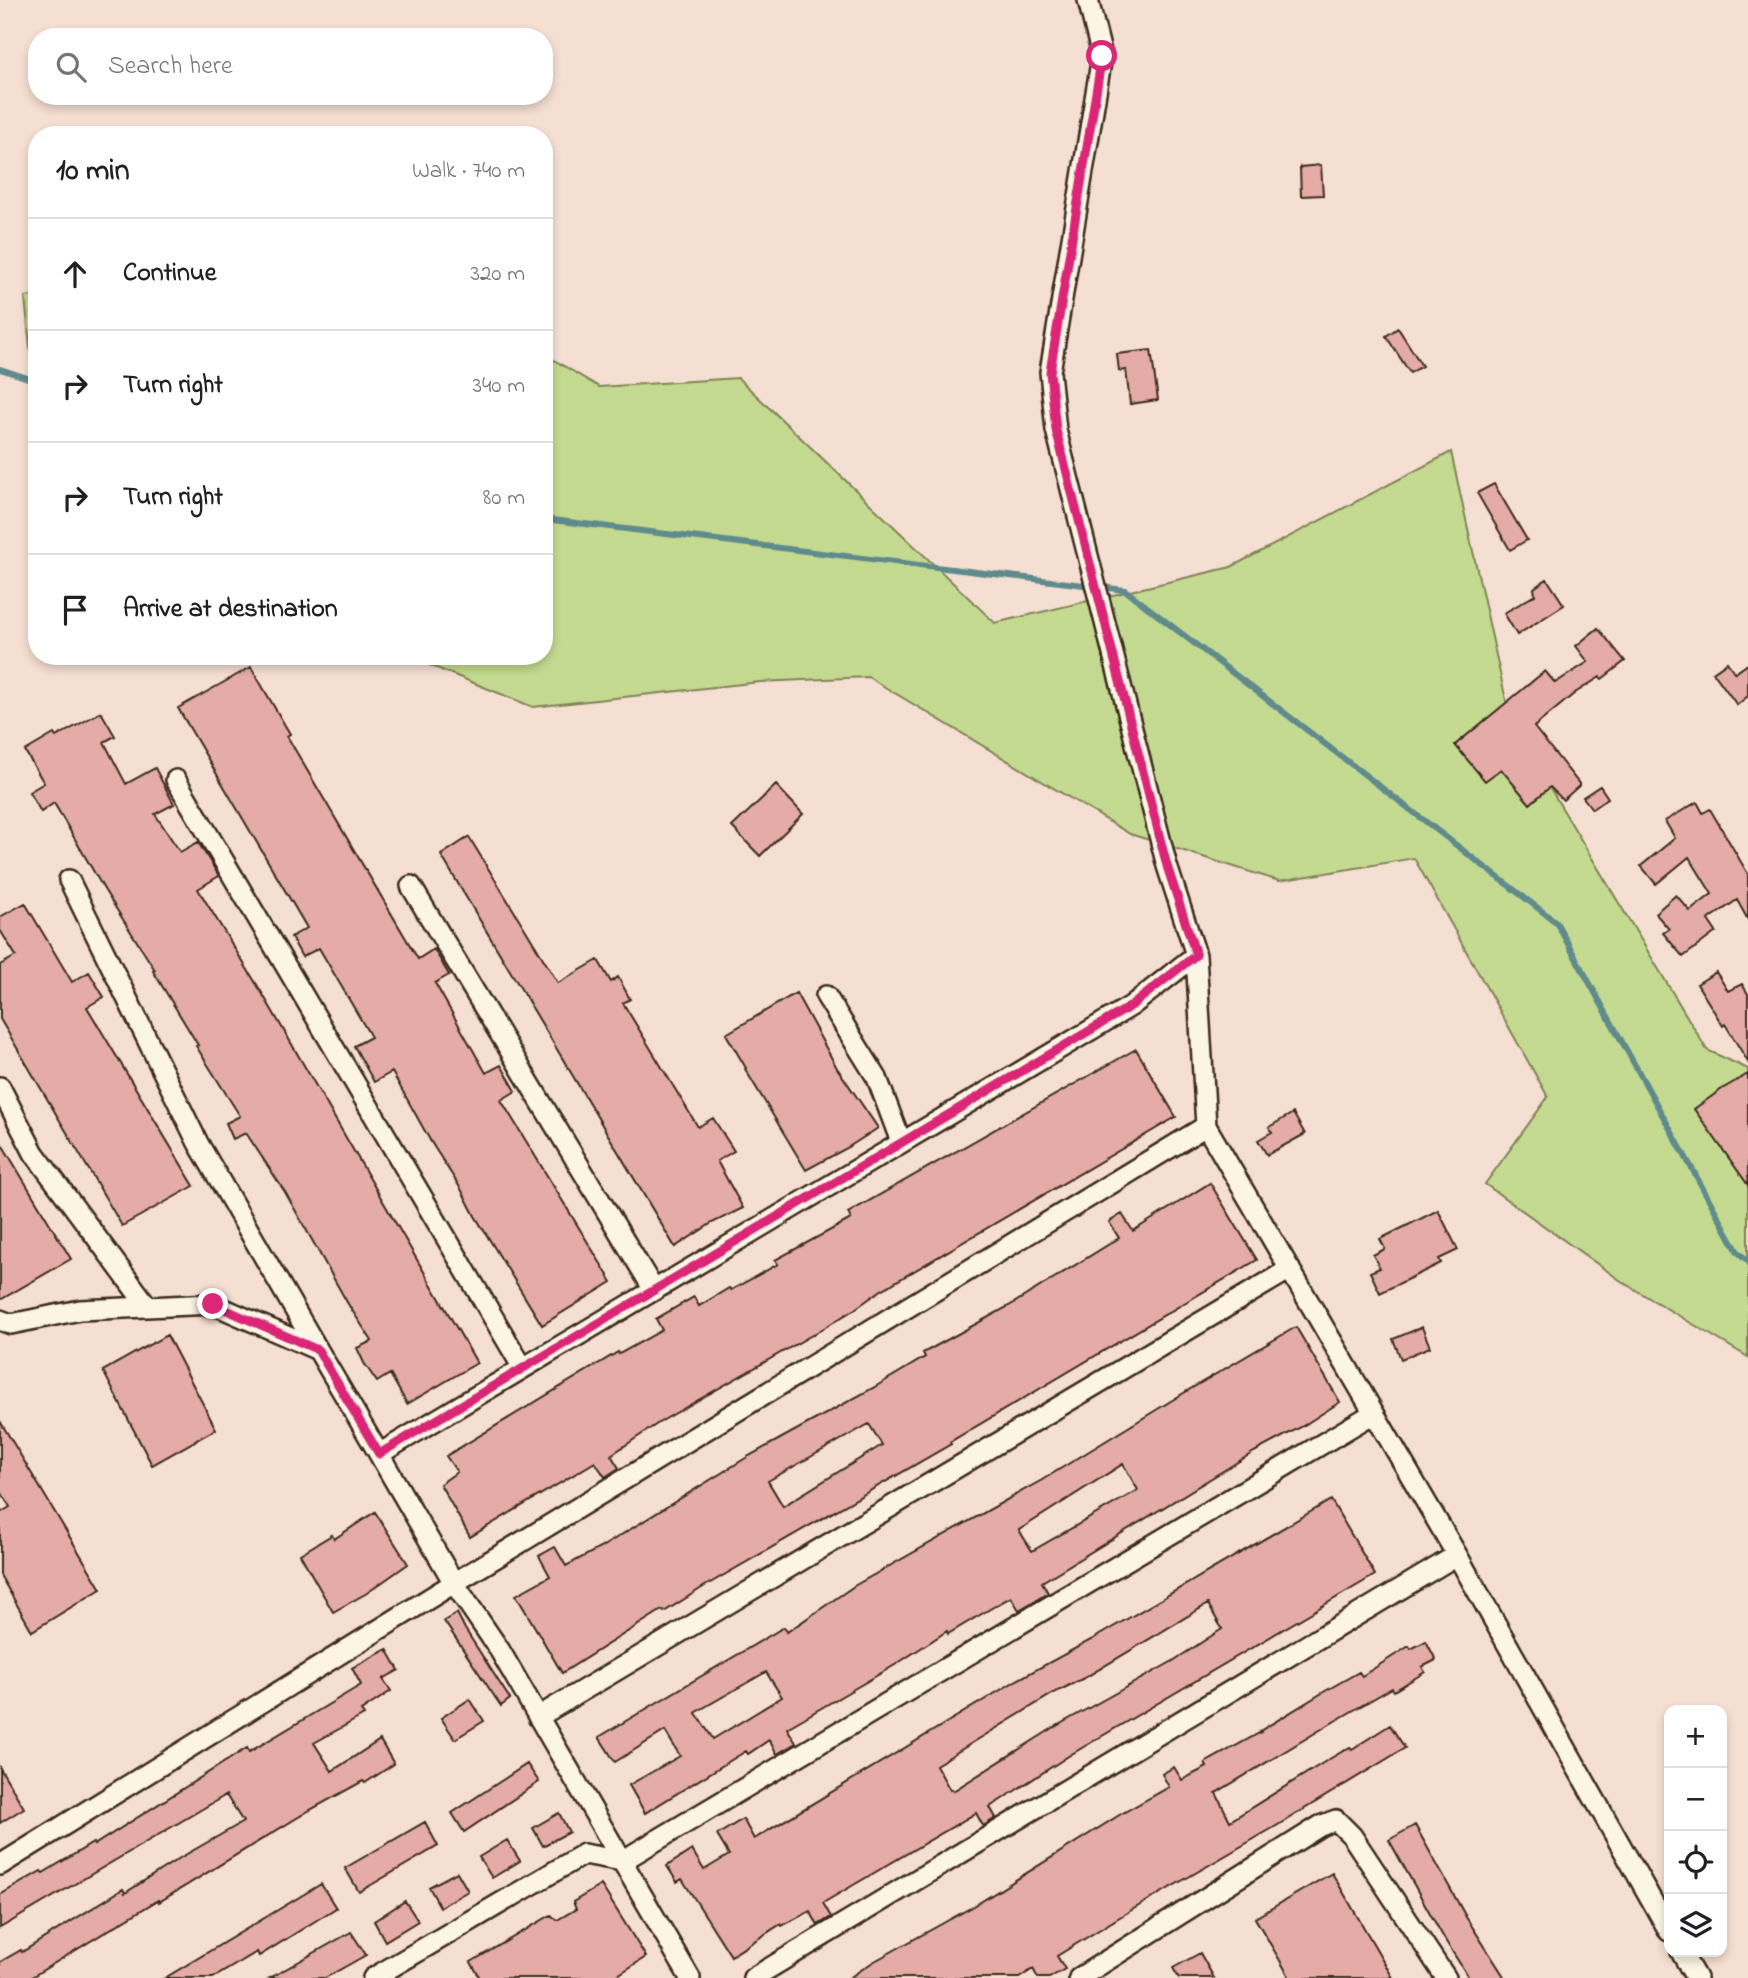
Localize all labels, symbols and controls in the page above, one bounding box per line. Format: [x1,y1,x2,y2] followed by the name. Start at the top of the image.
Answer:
[28,28,553,105] search box
[1086,40,1117,71] route start
[52,48,90,86] icon: search
[108,48,233,86] text: Search here
[56,150,129,194] text: 10 min
[412,155,525,188] text: Walk · 740 m
[56,255,94,293] icon: ahead
[123,255,216,293] text: Continue
[471,258,525,291] text: 320 m
[56,367,94,405] icon: right
[123,367,223,405] text: Turn right
[472,370,525,403] text: 340 m
[56,479,94,517] icon: right
[123,479,223,517] text: Turn right
[483,482,525,515] text: 80 m
[56,591,94,629] icon: arrive
[123,591,338,629] text: Arrive at destination
[197,1288,228,1319] route end
[1664,1705,1727,1957] map controls
[1664,1705,1727,1768] button: +
[1664,1768,1727,1831] button: −
[1664,1831,1727,1894] button: locate
[1664,1894,1727,1957] button: layers

